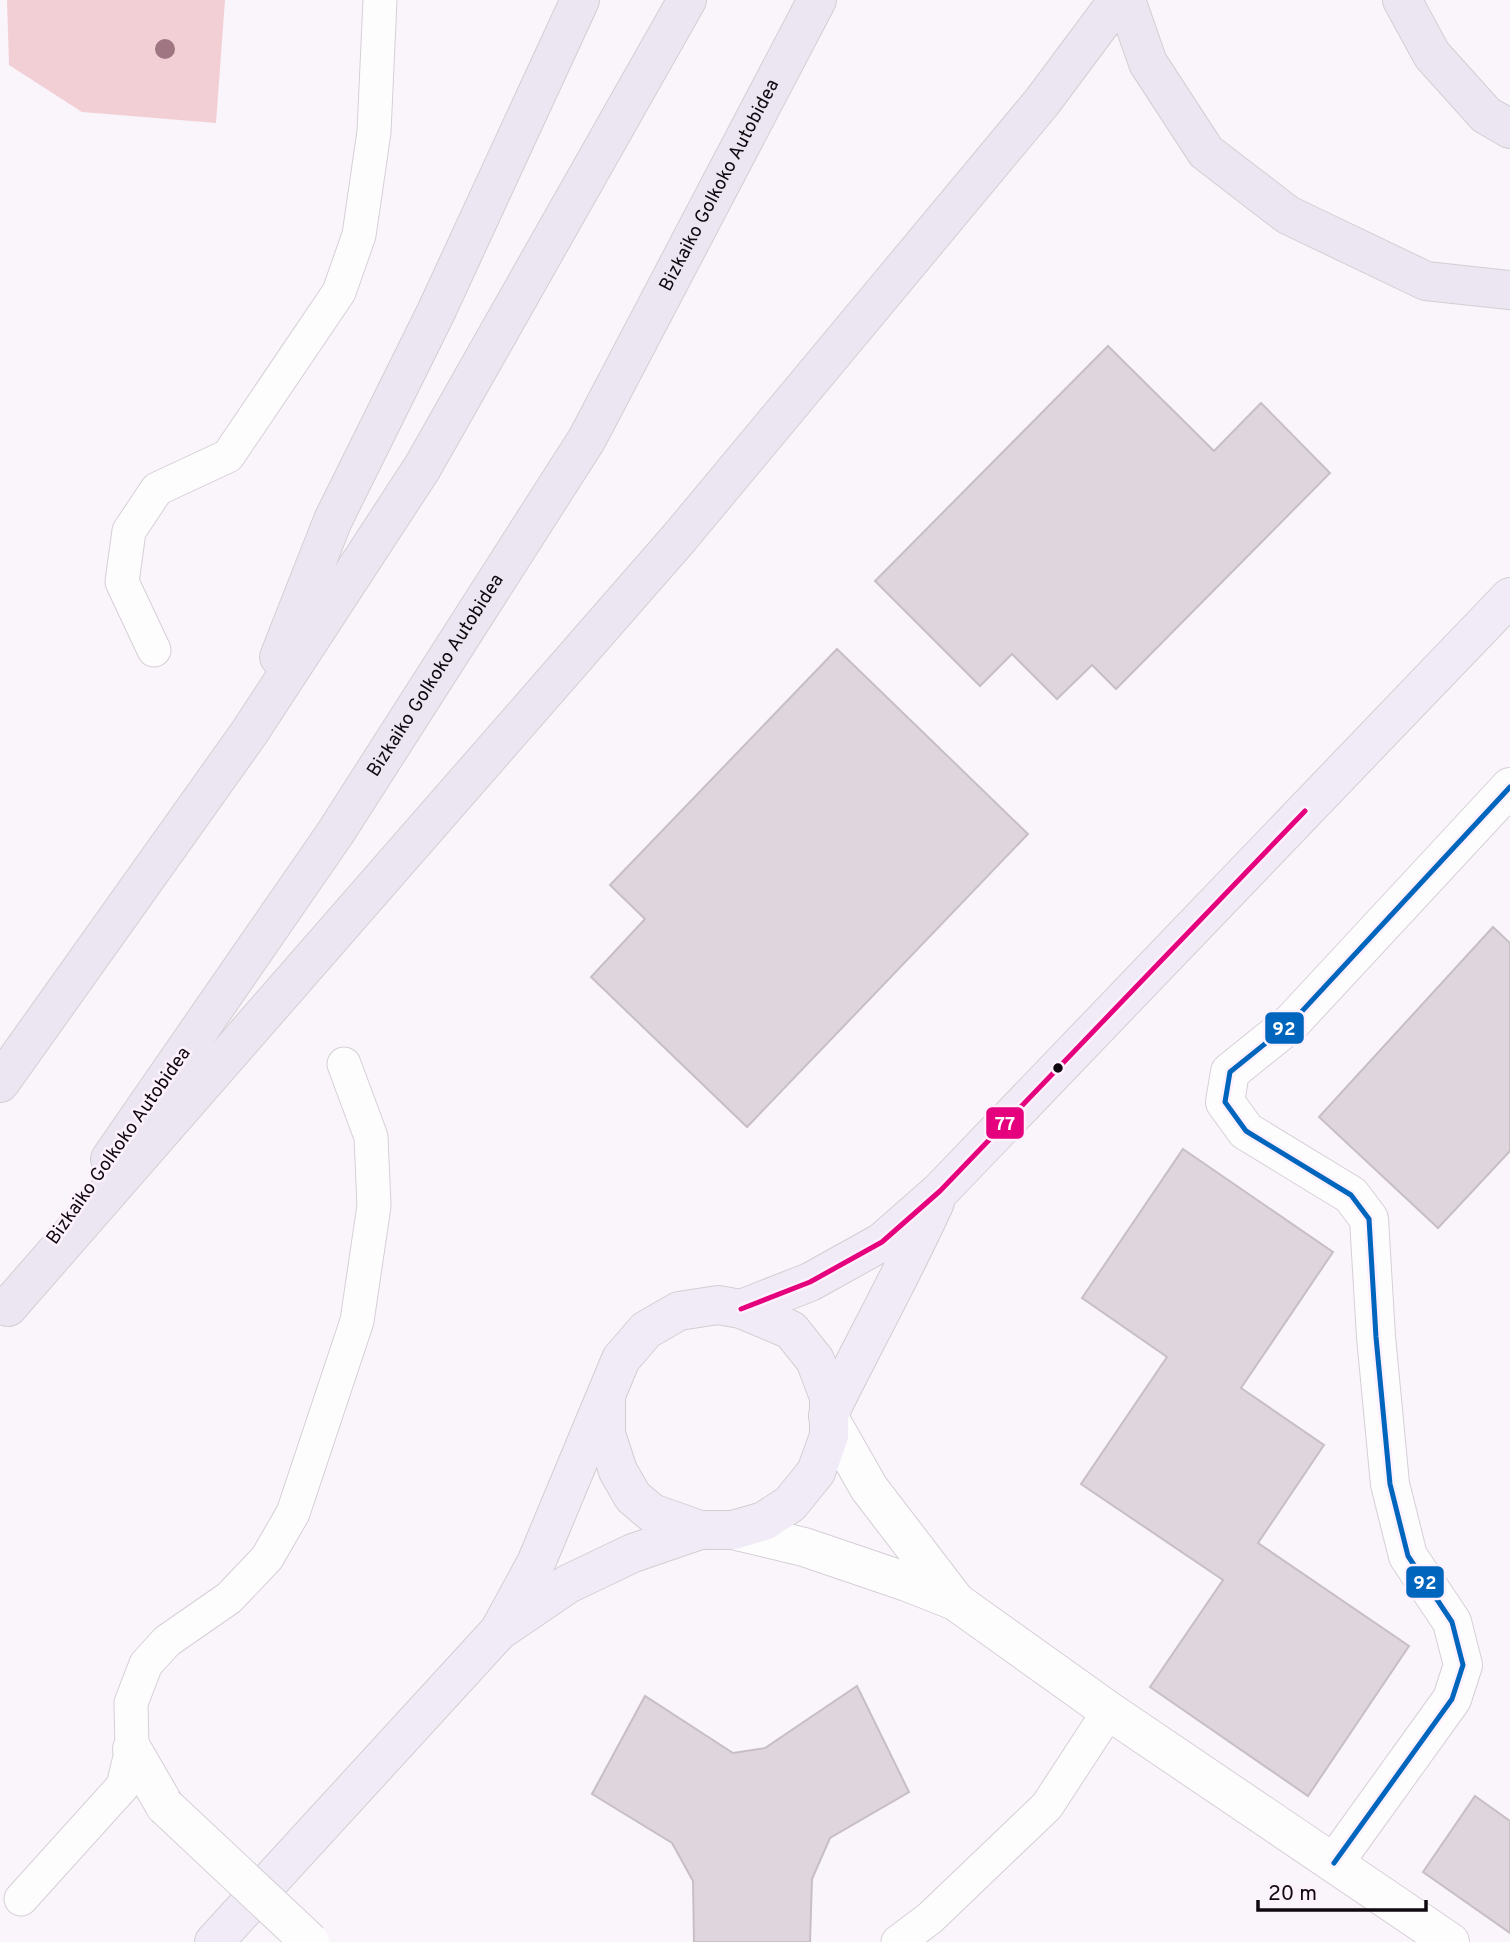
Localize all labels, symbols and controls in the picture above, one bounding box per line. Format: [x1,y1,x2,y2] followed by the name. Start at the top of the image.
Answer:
[654,75,785,296] street label: Bizkaiko Golkoko Autobidea
[362,570,510,782] street label: Bizkaiko Golkoko Autobidea
[1264,1011,1305,1045] line badge: 92
[1272,1018,1296,1042] text: 92
[42,1042,196,1250] street label: Bizkaiko Golkoko Autobidea
[1051,1061,1065,1075] unlabelled marker
[985,1106,1025,1140] line badge: 77
[995,1113,1015,1137] text: 77
[1405,1565,1445,1599] line badge: 92
[1413,1572,1437,1596] text: 92
[1258,1868,1426,1912] scale bar
[1268,1881,1317,1908] text: 20 m

